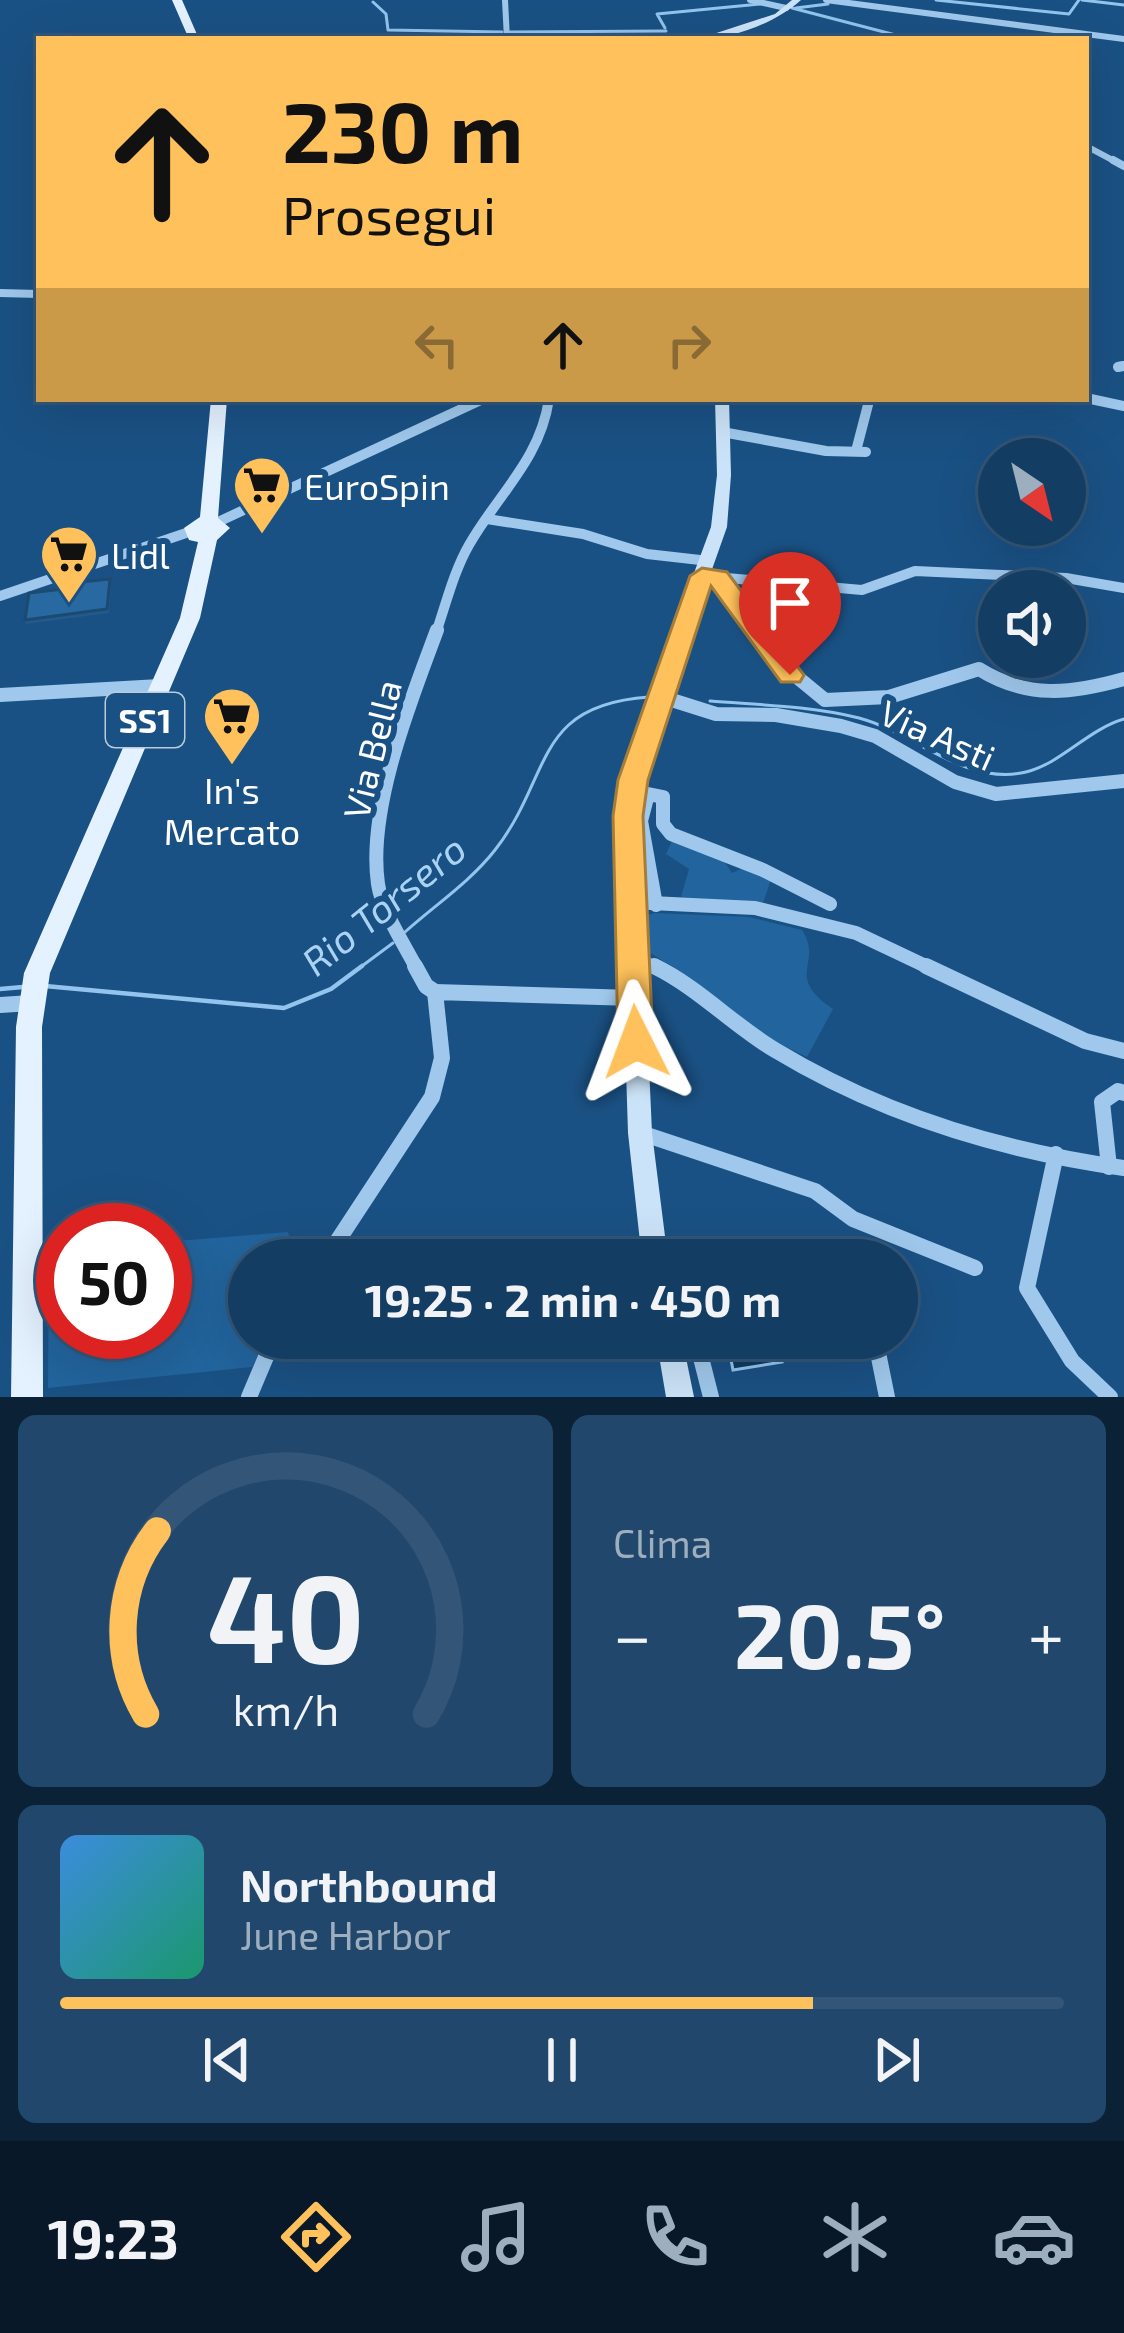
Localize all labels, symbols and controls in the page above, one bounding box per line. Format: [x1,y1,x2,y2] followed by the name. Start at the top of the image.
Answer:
[282,79,524,180] text: 230 m
[84,84,240,240] icon: ahead
[282,181,496,246] text: Prosegui
[404,312,470,378] icon: left
[530,312,596,378] icon: ahead
[656,312,722,378] icon: right
[978,438,1086,546] north arrow
[978,438,1086,678] map controls
[231,454,293,536] supermarket icon: EuroSpin
[304,464,450,507] place label: EuroSpin
[38,523,100,605] supermarket icon: Lidl
[111,533,170,576] place label: Lidl
[739,552,841,675] pin
[757,570,823,636] icon: arrive
[978,570,1086,678] button: sound
[333,675,409,823] street label: Via Bella
[201,685,263,767] supermarket icon: In's Mercato
[874,690,1002,778] street label: Via Asti
[106,693,184,747] road number: SS1
[164,768,300,852] place label: In's Mercato
[292,824,474,984] water label: Rio Torsero
[573,979,699,1105] position arrow
[36,1203,192,1359] speed limit sign: 50
[365,1272,781,1326] text: 19:25 · 2 min · 450 m
[613,1519,712,1566] text: Clima
[206,1538,365,1688] text: 40
[734,1579,945,1687] text: 20.5°
[613,1594,652,1673] text: −
[1028,1594,1064,1673] text: +
[232,1683,339,1735] text: km/h
[240,1857,498,1911] text: Northbound
[240,1911,451,1958] text: June Harbor
[194,2027,260,2093] icon: previous
[529,2027,595,2093] icon: pause
[864,2027,930,2093] icon: next
[274,2195,358,2279] icon: directions
[454,2195,538,2279] icon: music
[633,2195,717,2279] icon: phone
[813,2195,897,2279] icon: climate
[992,2195,1076,2279] icon: car
[48,2205,179,2270] text: 19:23

